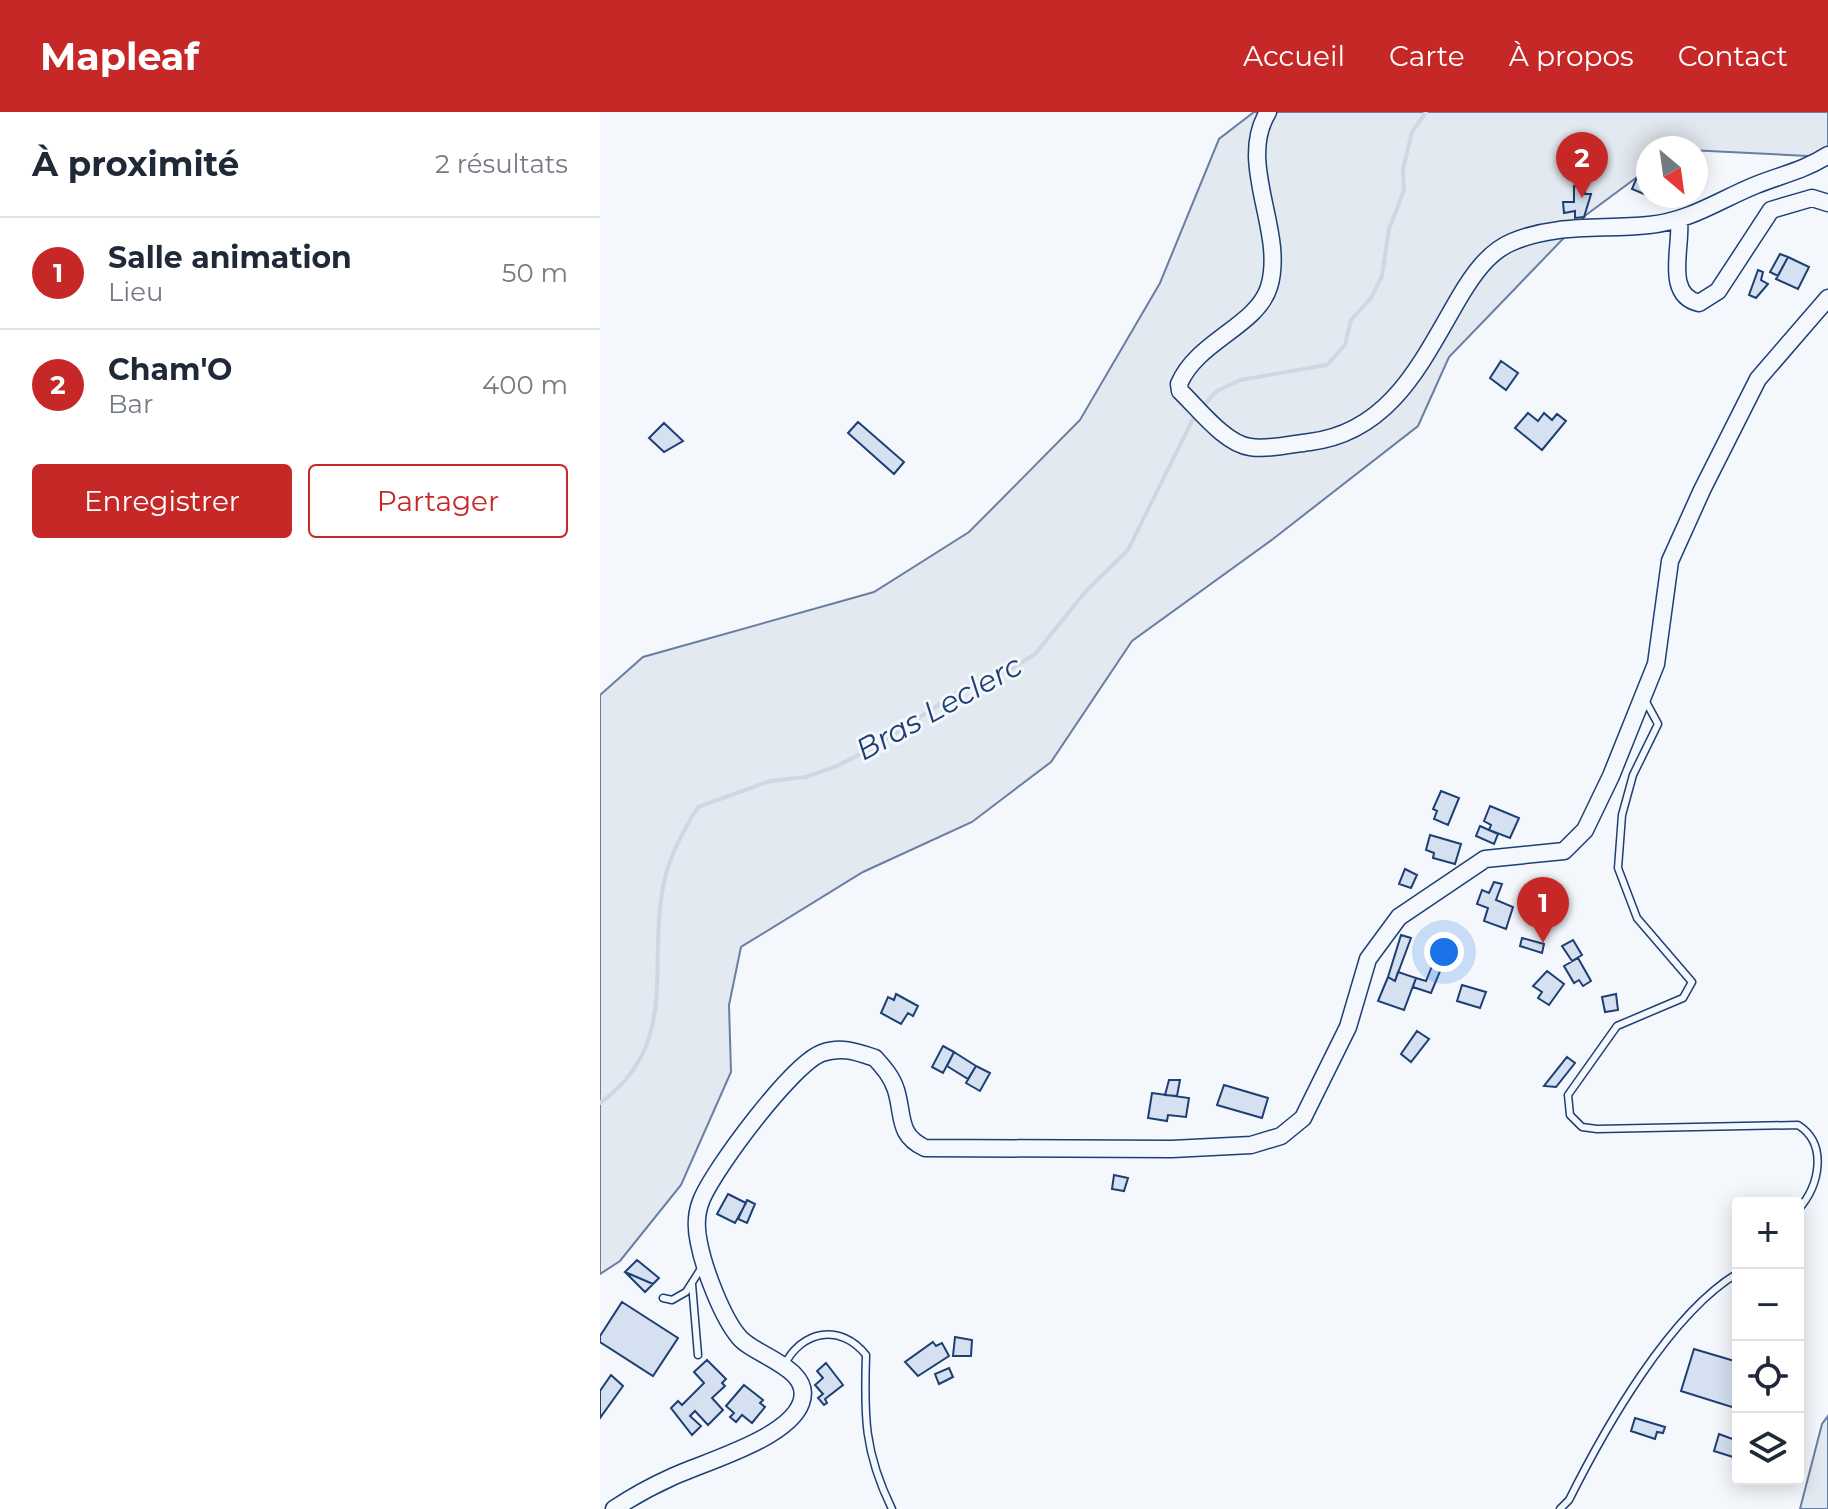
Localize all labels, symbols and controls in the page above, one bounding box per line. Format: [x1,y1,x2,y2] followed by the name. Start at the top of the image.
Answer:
[40,33,199,80] text: Mapleaf
[1243,39,1345,73] text: Accueil
[1389,39,1465,73] text: Carte
[1509,39,1634,73] text: À propos
[1678,39,1788,73] text: Contact
[1556,132,1608,198] pin: 2
[1636,136,1708,208] north arrow
[32,143,239,185] text: À proximité
[435,148,568,180] text: 2 résultats
[108,239,352,276] text: Salle animation
[53,257,63,289] text: 1
[502,257,568,289] text: 50 m
[108,276,163,308] text: Lieu
[108,351,232,388] text: Cham'O
[50,369,66,401] text: 2
[482,369,568,401] text: 400 m
[108,388,153,420] text: Bar
[32,464,292,538] button: Enregistrer
[308,464,568,538] button: Partager
[849,647,1028,768] water label: Bras Leclerc
[1517,877,1569,943] pin: 1
[1424,932,1464,972] your location
[1732,1197,1804,1485] map controls
[1732,1197,1804,1269] button: +
[1732,1269,1804,1341] button: −
[1732,1341,1804,1413] button: locate
[1732,1413,1804,1485] button: layers

